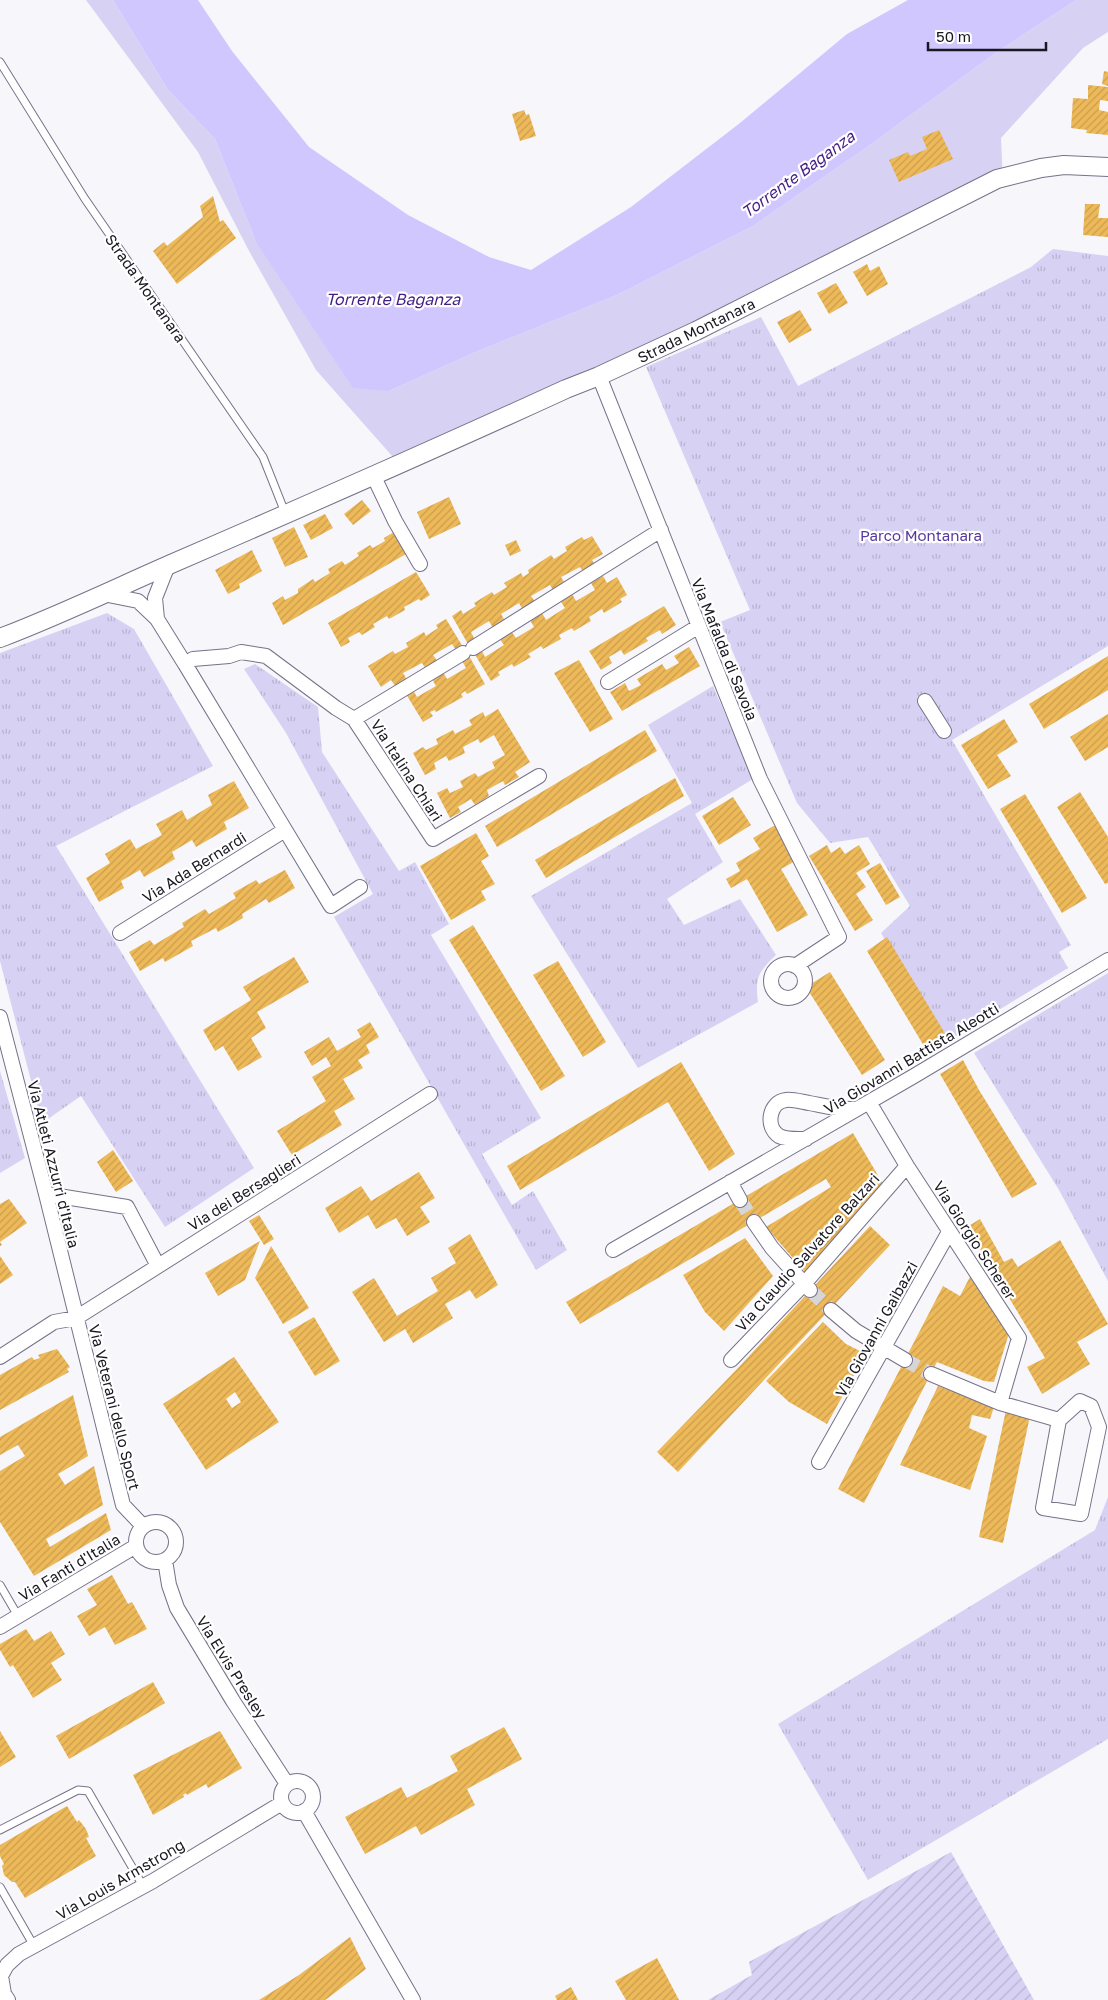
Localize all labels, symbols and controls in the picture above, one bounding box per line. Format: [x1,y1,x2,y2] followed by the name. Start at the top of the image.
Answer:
[928,20,1046,52] scale bar
[936,27,971,45] text: 50 m
[738,126,859,222] water label: Torrente Baganza
[102,230,190,346] street label: Strada Montanara
[326,289,461,309] water label: Torrente Baganza
[634,294,758,366] street label: Strada Montanara
[860,526,982,544] park label: Parco Montanara
[688,575,762,723] street label: Via Mafalda di Savoia
[367,716,447,824] street label: Via Italina Chiari
[139,828,249,906] street label: Via Ada Bernardi
[820,999,1002,1117] street label: Via Giovanni Battista Aleotti
[24,1078,84,1250] street label: Via Atleti Azzurri d'Italia
[184,1150,304,1234] street label: Via dei Bersaglieri
[731,1169,883,1335] street label: Via Claudio Salvatore Balzari
[930,1177,1020,1303] street label: Via Giorgio Scherer
[831,1258,921,1400] street label: Via Giovanni Gaibazzi
[86,1322,144,1492] street label: Via Veterani dello Sport
[15,1530,123,1604] street label: Via Fanti d'Italia
[193,1612,271,1722] street label: Via Elvis Presley
[53,1835,187,1923] street label: Via Louis Armstrong

